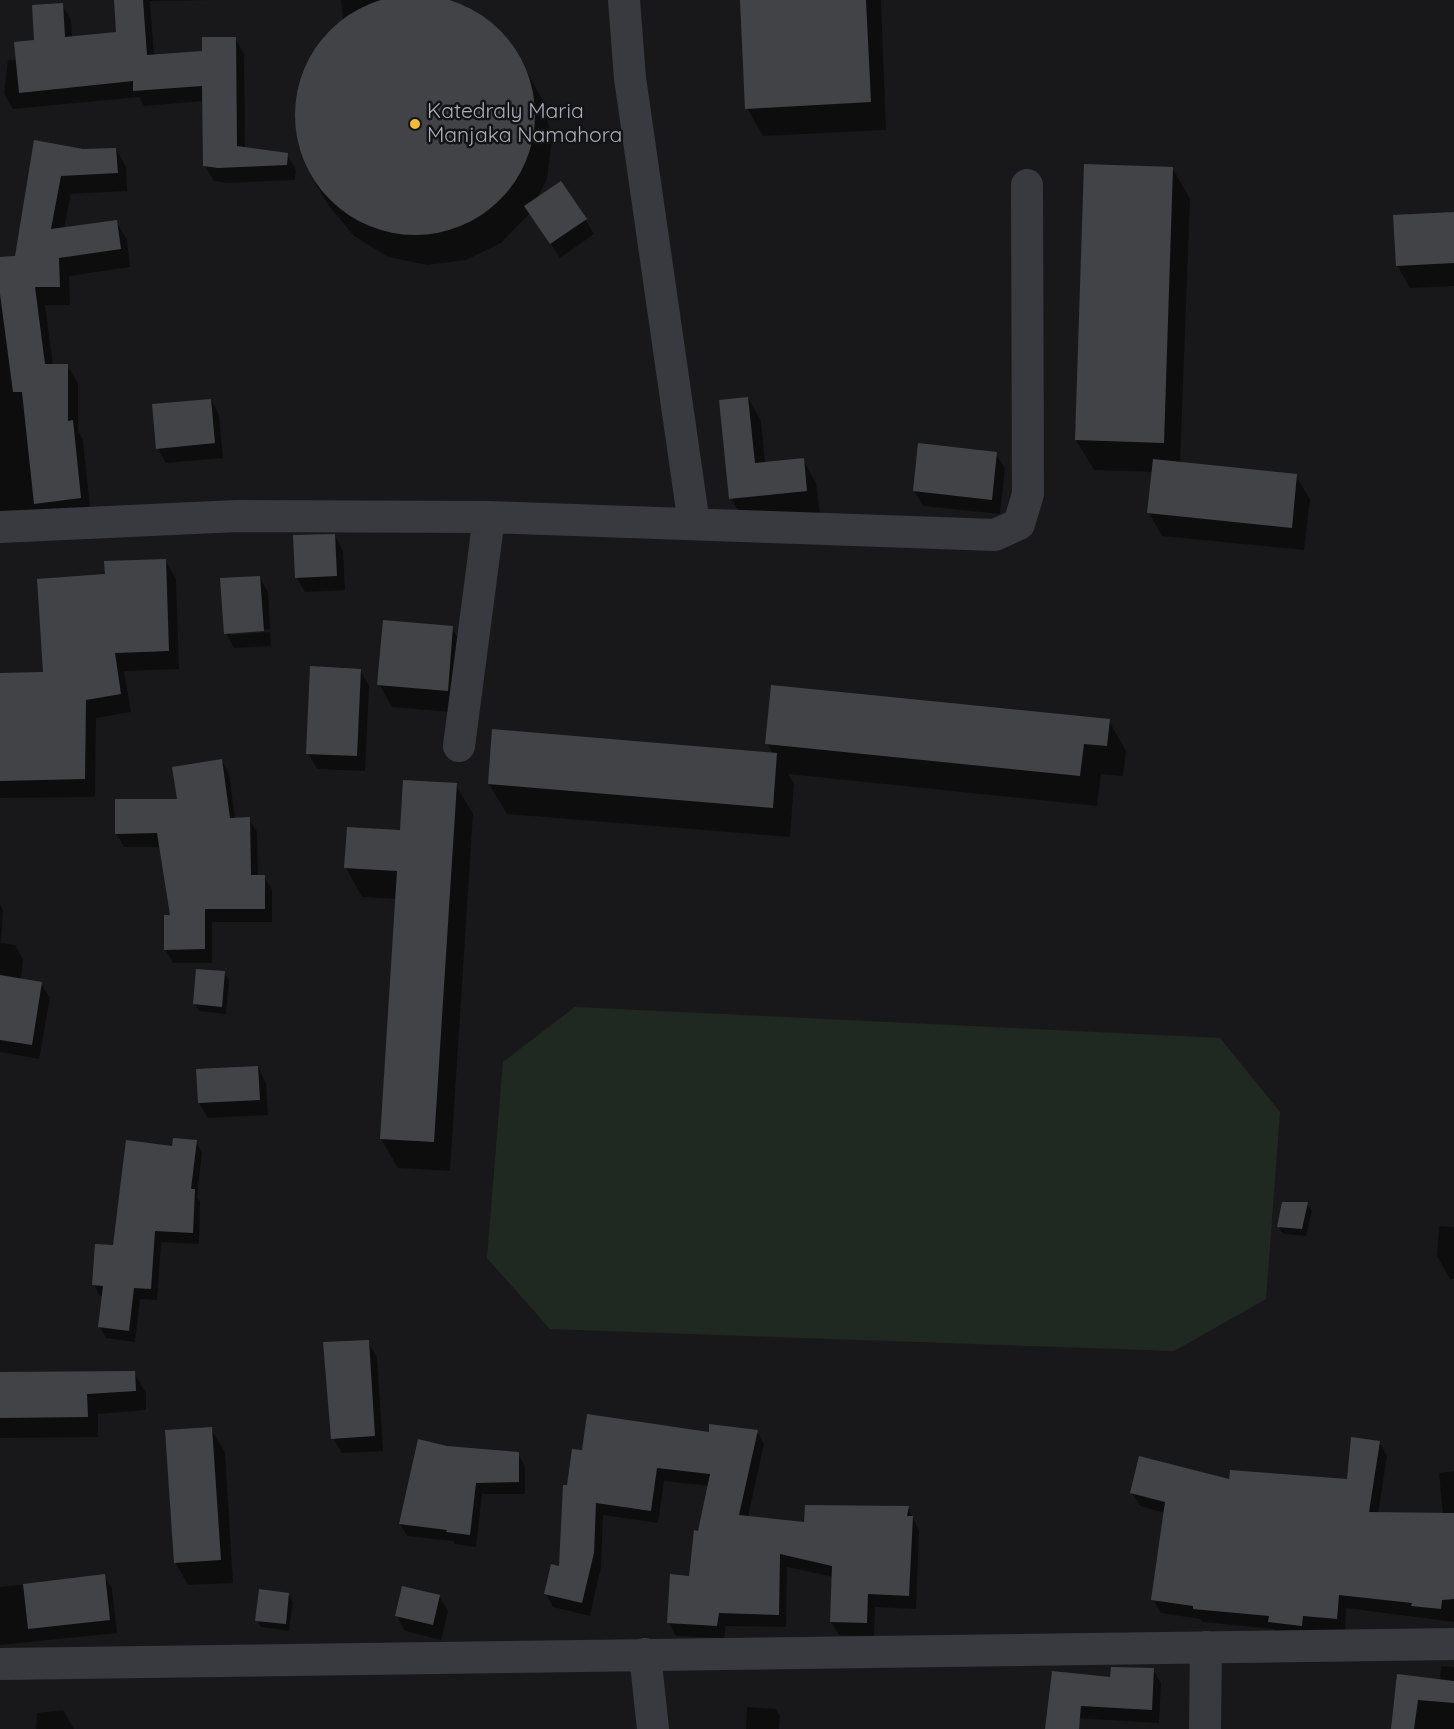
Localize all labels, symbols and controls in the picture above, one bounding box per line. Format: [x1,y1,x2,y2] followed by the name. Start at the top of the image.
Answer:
[427,99,622,149] place label: Katedraly Maria Manjaka Namahora
[408,117,422,131] marker: Katedraly Maria Manjaka Namahora

